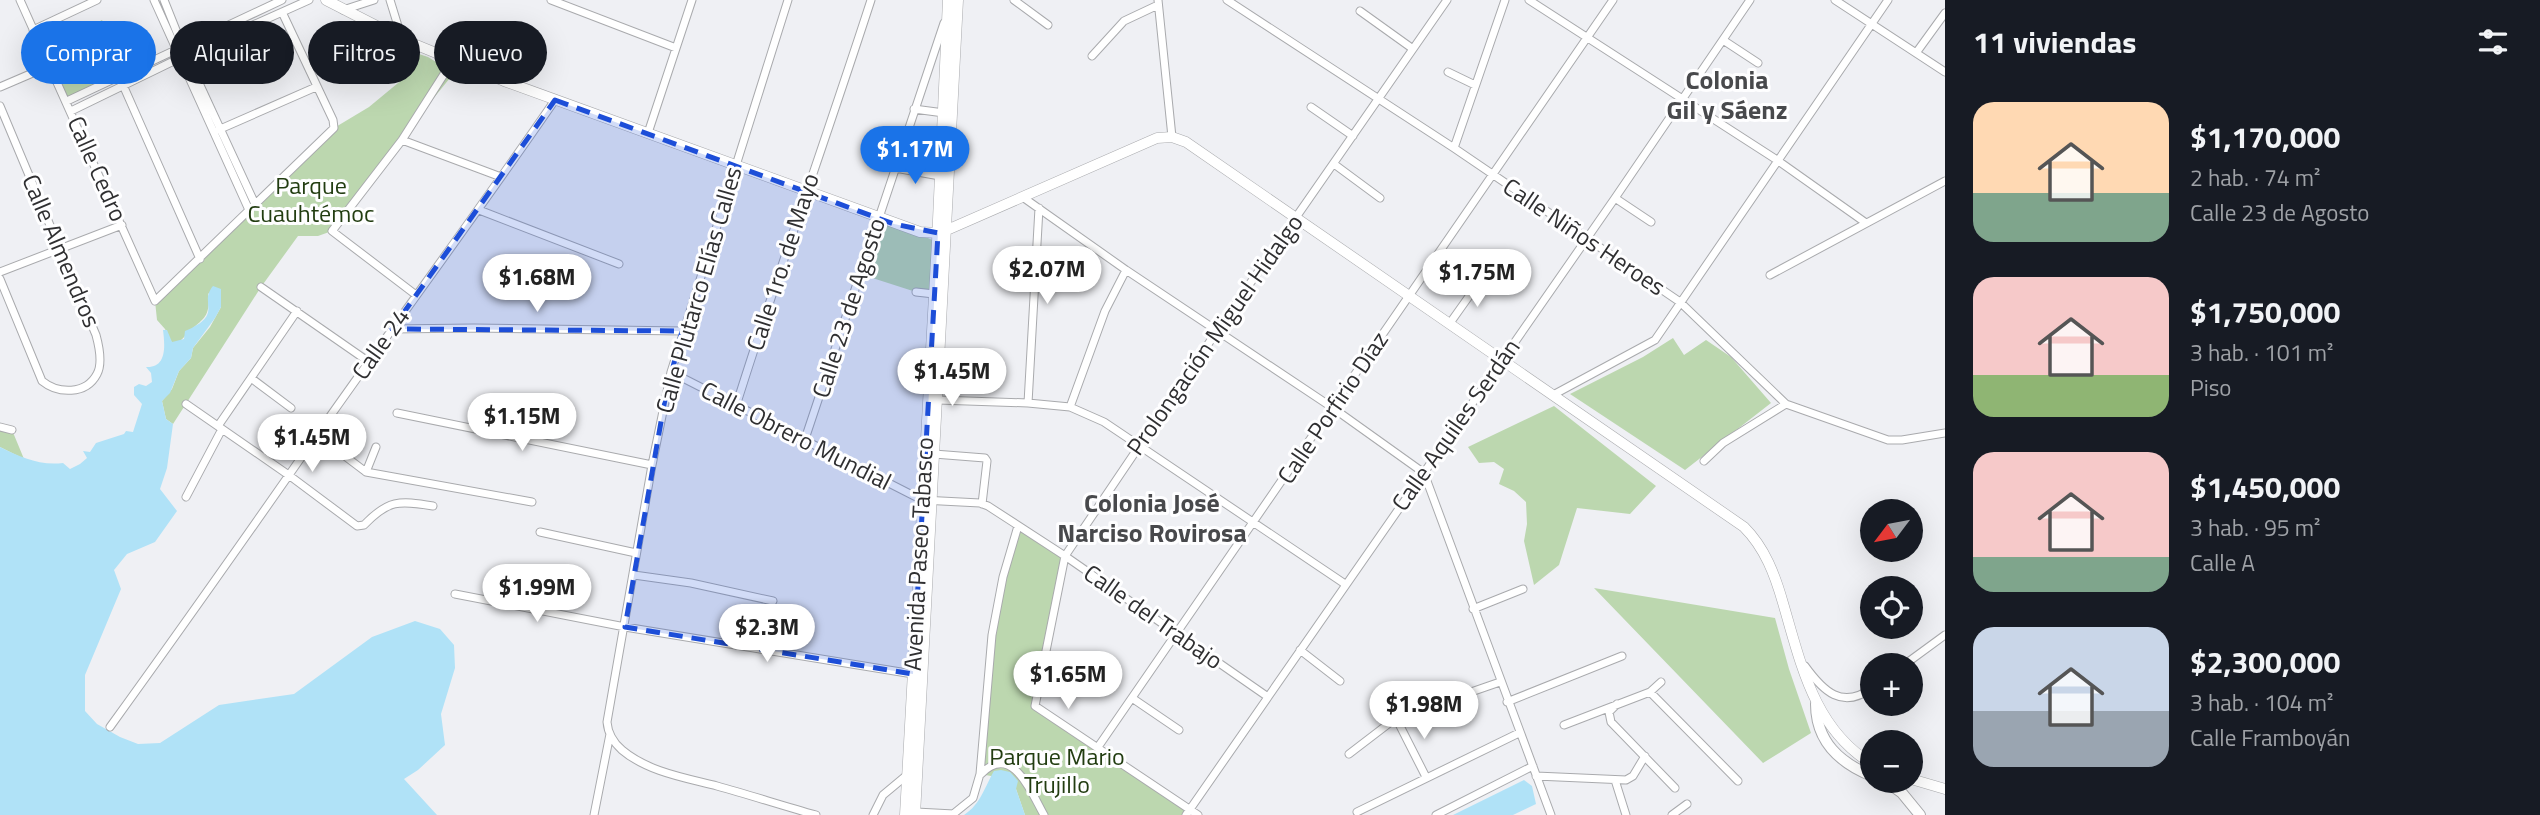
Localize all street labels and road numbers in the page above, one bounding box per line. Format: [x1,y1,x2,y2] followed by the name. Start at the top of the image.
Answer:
[59,110,137,227] street label: Calle Cedro
[646,162,750,417] street label: Calle Plutarco Elías Calles
[736,168,828,355] street label: Calle 1ro. de Mayo
[1496,168,1673,304] street label: Calle Niños Heroes
[13,169,110,333] street label: Calle Almendros
[1117,206,1311,462] street label: Prolongación Miguel Hidalgo
[802,213,894,402] street label: Calle 23 de Agosto
[342,300,418,387] street label: Calle 24
[1268,324,1397,491] street label: Calle Porfirio Díaz
[1382,331,1528,518] street label: Calle Aquiles Serdán
[695,372,898,499] street label: Calle Obrero Mundial
[894,436,942,672] street label: Avenida Paseo Tabasco
[1077,555,1231,678] street label: Calle del Trabajo

